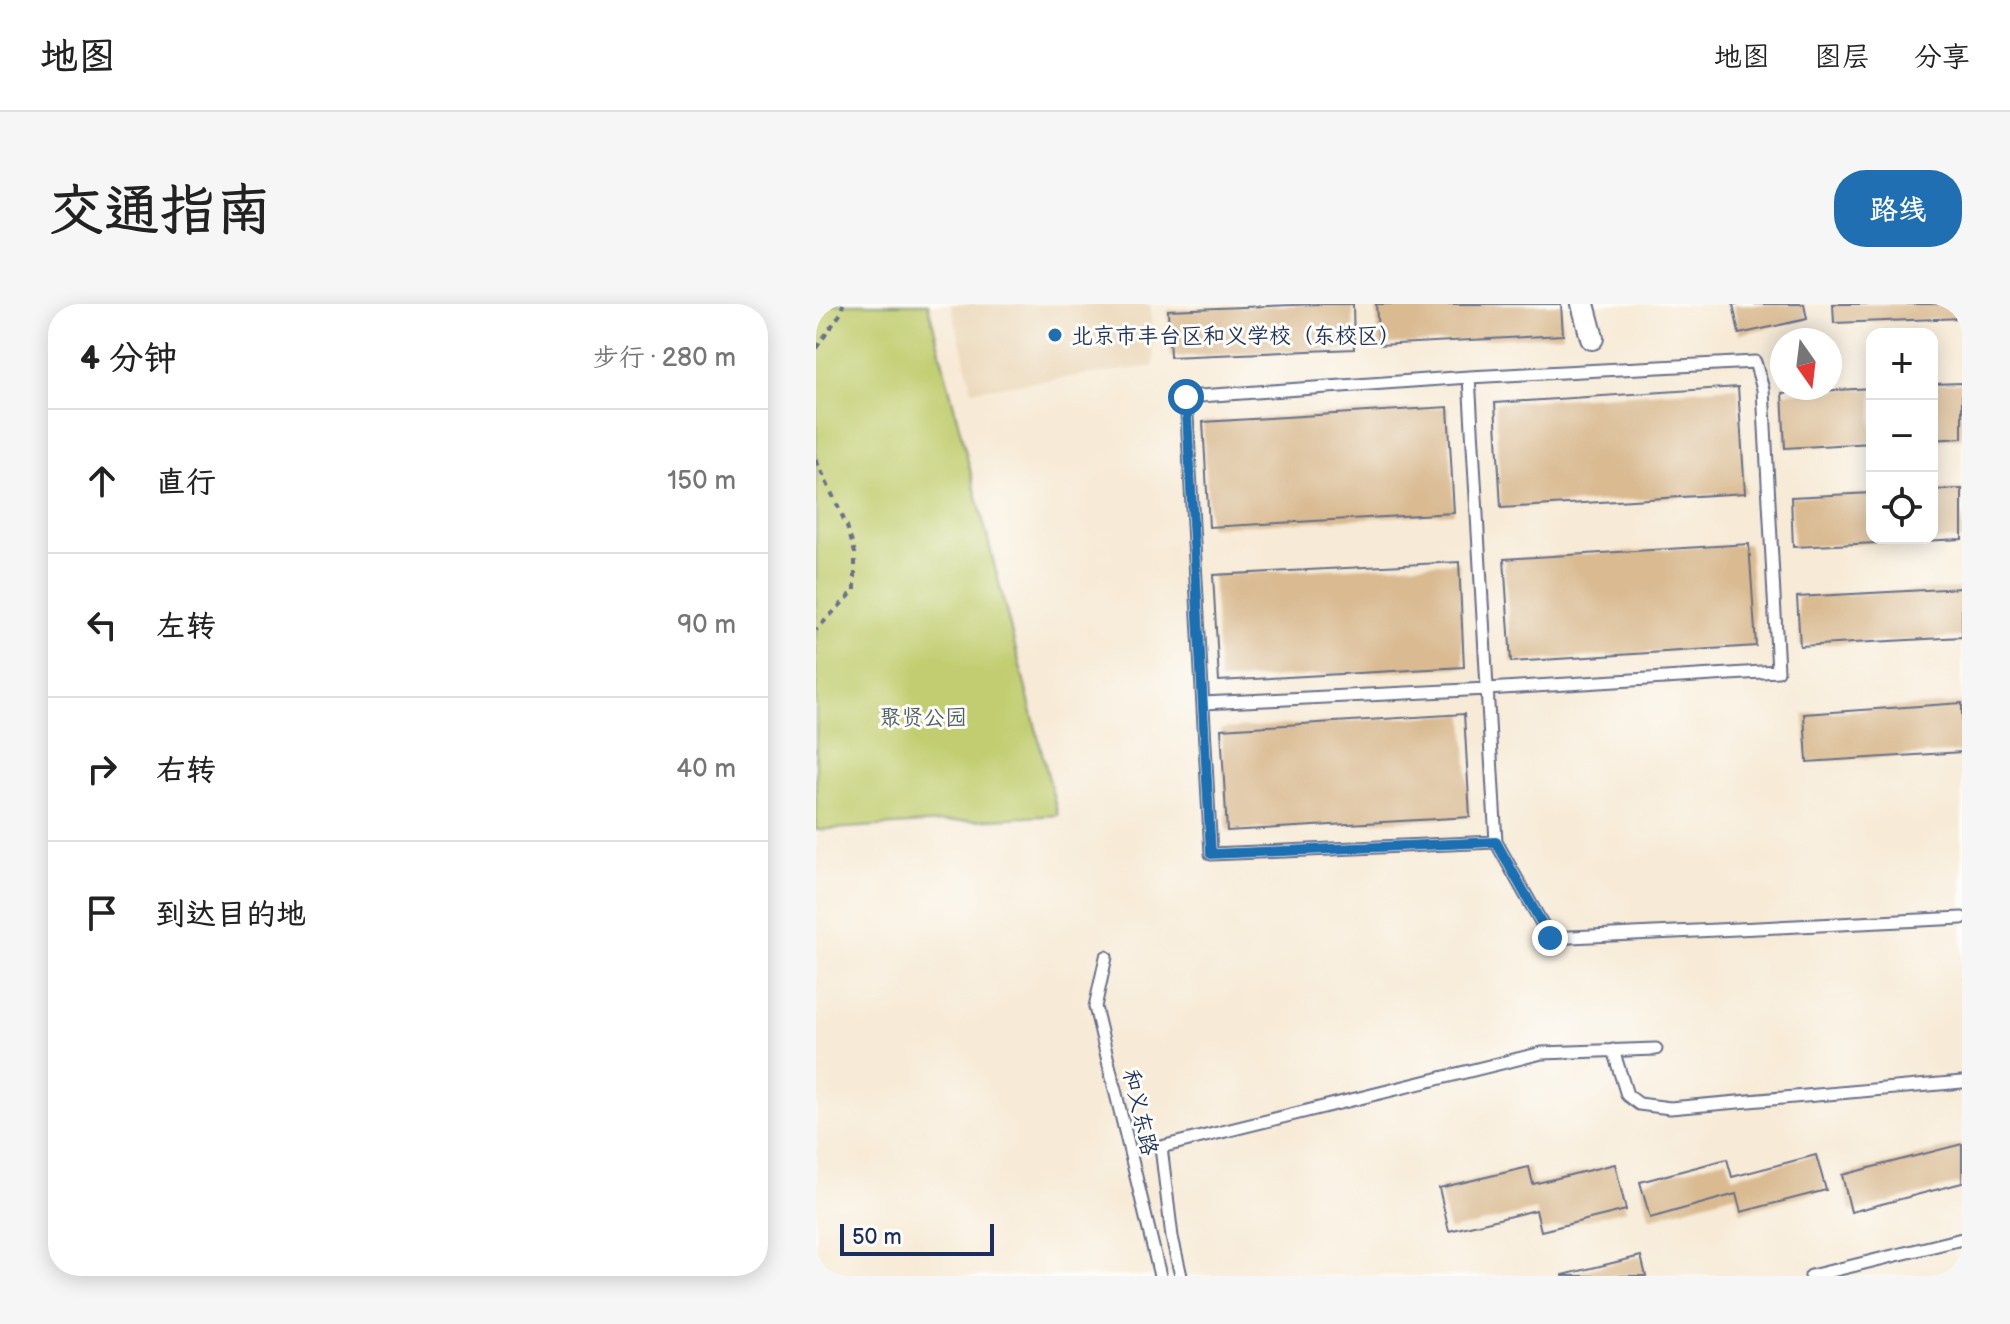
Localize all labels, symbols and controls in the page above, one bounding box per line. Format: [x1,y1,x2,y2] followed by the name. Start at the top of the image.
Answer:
[40,35,116,80] text: 地图
[1714,41,1770,74] text: 地图
[1814,41,1870,74] text: 图层
[1914,41,1970,74] text: 分享
[1834,170,1962,247] button: 路线
[48,179,272,246] text: 交通指南
[1071,323,1401,350] place label: 北京市丰台区和义学校（东校区）
[1046,326,1064,344] marker: 北京市丰台区和义学校（东校区）
[1770,328,1842,400] north arrow
[1866,328,1938,544] map controls
[1866,328,1938,400] button: +
[80,338,177,379] text: 4 分钟
[593,343,736,374] text: 步行 · 280 m
[1168,379,1204,415] route start
[1866,400,1938,472] button: −
[80,459,124,503] icon: ahead
[156,465,216,501] text: 直行
[667,466,736,497] text: 150 m
[1866,472,1938,544] button: locate
[80,603,124,647] icon: left
[156,609,216,645] text: 左转
[677,610,736,641] text: 90 m
[879,705,967,732] park label: 聚贤公园
[80,747,124,791] icon: right
[156,753,216,789] text: 右转
[676,754,736,785] text: 40 m
[80,891,124,935] icon: arrive
[156,897,306,933] text: 到达目的地
[1532,920,1568,956] route end
[1116,1066,1163,1158] street label: 和义东路
[840,1220,994,1256] scale bar
[852,1224,902,1251] text: 50 m

